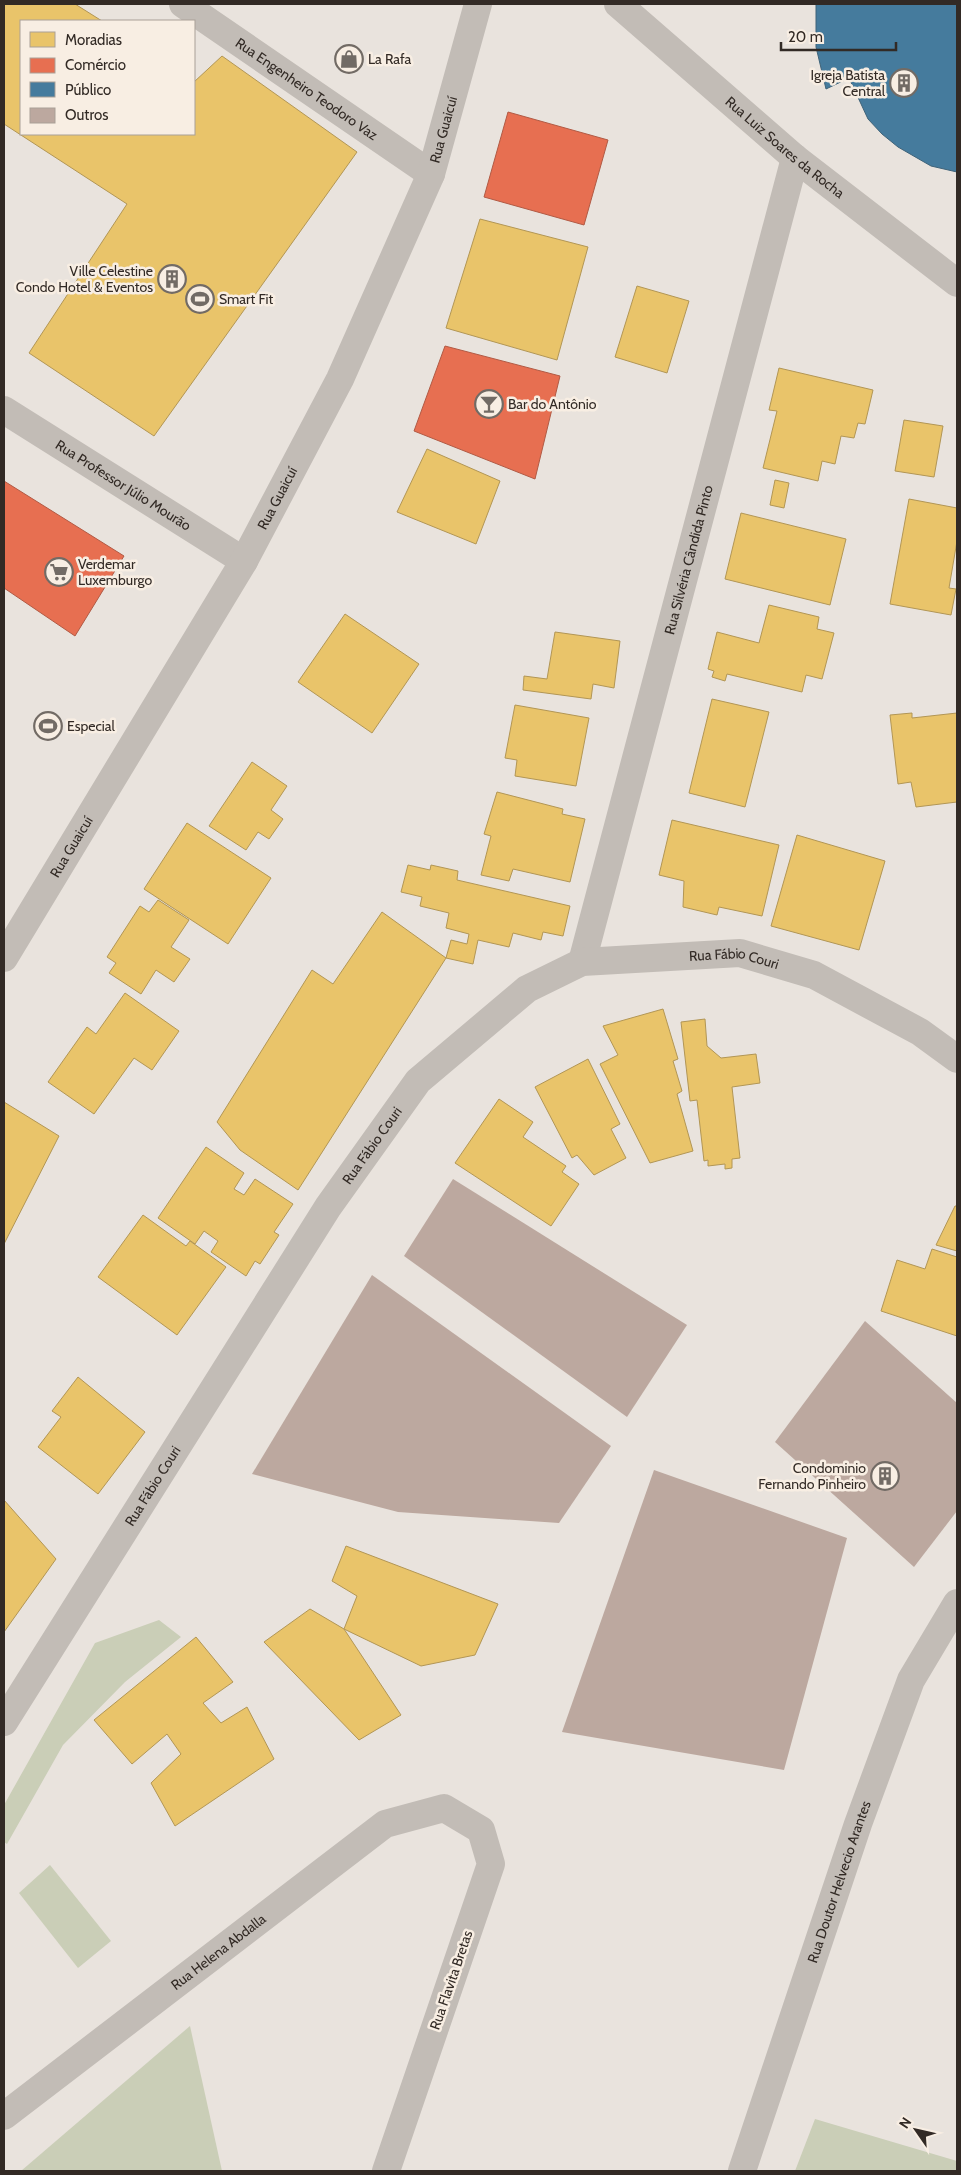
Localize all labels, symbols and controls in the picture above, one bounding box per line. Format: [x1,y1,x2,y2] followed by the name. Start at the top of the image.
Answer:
[20,20,195,135] legend
[781,20,896,52] scale bar
[788,28,823,46] text: 20 m
[65,31,122,49] text: Moradias
[232,34,382,144] street label: Rua Engenheiro Teodoro Vaz
[334,44,364,74] shop icon: La Rafa
[368,50,411,68] place label: La Rafa
[65,56,126,74] text: Comércio
[811,66,886,100] place label: Igreja Batista Central
[889,68,919,98] building icon: Igreja Batista Central
[65,81,111,99] text: Público
[722,92,848,202] street label: Rua Luiz Soares da Rocha
[425,94,461,165] street label: Rua Guaicuí
[65,106,108,124] text: Outros
[16,262,153,296] place label: Ville Celestine Condo Hotel & Eventos
[157,264,187,294] building icon: Ville Celestine Condo Hotel & Eventos
[185,284,215,314] sports icon: Smart Fit
[219,290,274,308] place label: Smart Fit
[474,389,504,419] bar icon: Bar do Antônio
[508,395,597,413] place label: Bar do Antônio
[52,436,195,535] street label: Rua Professor Júlio Mourão
[253,464,301,533] street label: Rua Guaicuí
[660,483,717,636] street label: Rua Silvéria Cândida Pinto
[78,555,152,589] place label: Verdemar Luxemburgo
[44,557,74,587] supermarket icon: Verdemar Luxemburgo
[33,711,63,741] sports icon: Especial
[67,717,115,735] place label: Especial
[46,813,97,881] street label: Rua Guaicuí
[688,944,781,973] street label: Rua Fábio Couri
[338,1103,406,1188] street label: Rua Fábio Couri
[121,1442,185,1529] street label: Rua Fábio Couri
[758,1459,866,1493] place label: Condominio Fernando Pinheiro
[870,1461,900,1491] building icon: Condominio Fernando Pinheiro
[803,1798,875,1965] street label: Rua Doutor Helvecio Arantes
[167,1910,270,1994] street label: Rua Helena Abdalla
[426,1928,476,2032] street label: Rua Flavita Bretas
[891,2105,941,2155] north arrow
[895,2114,915,2132] text: N

